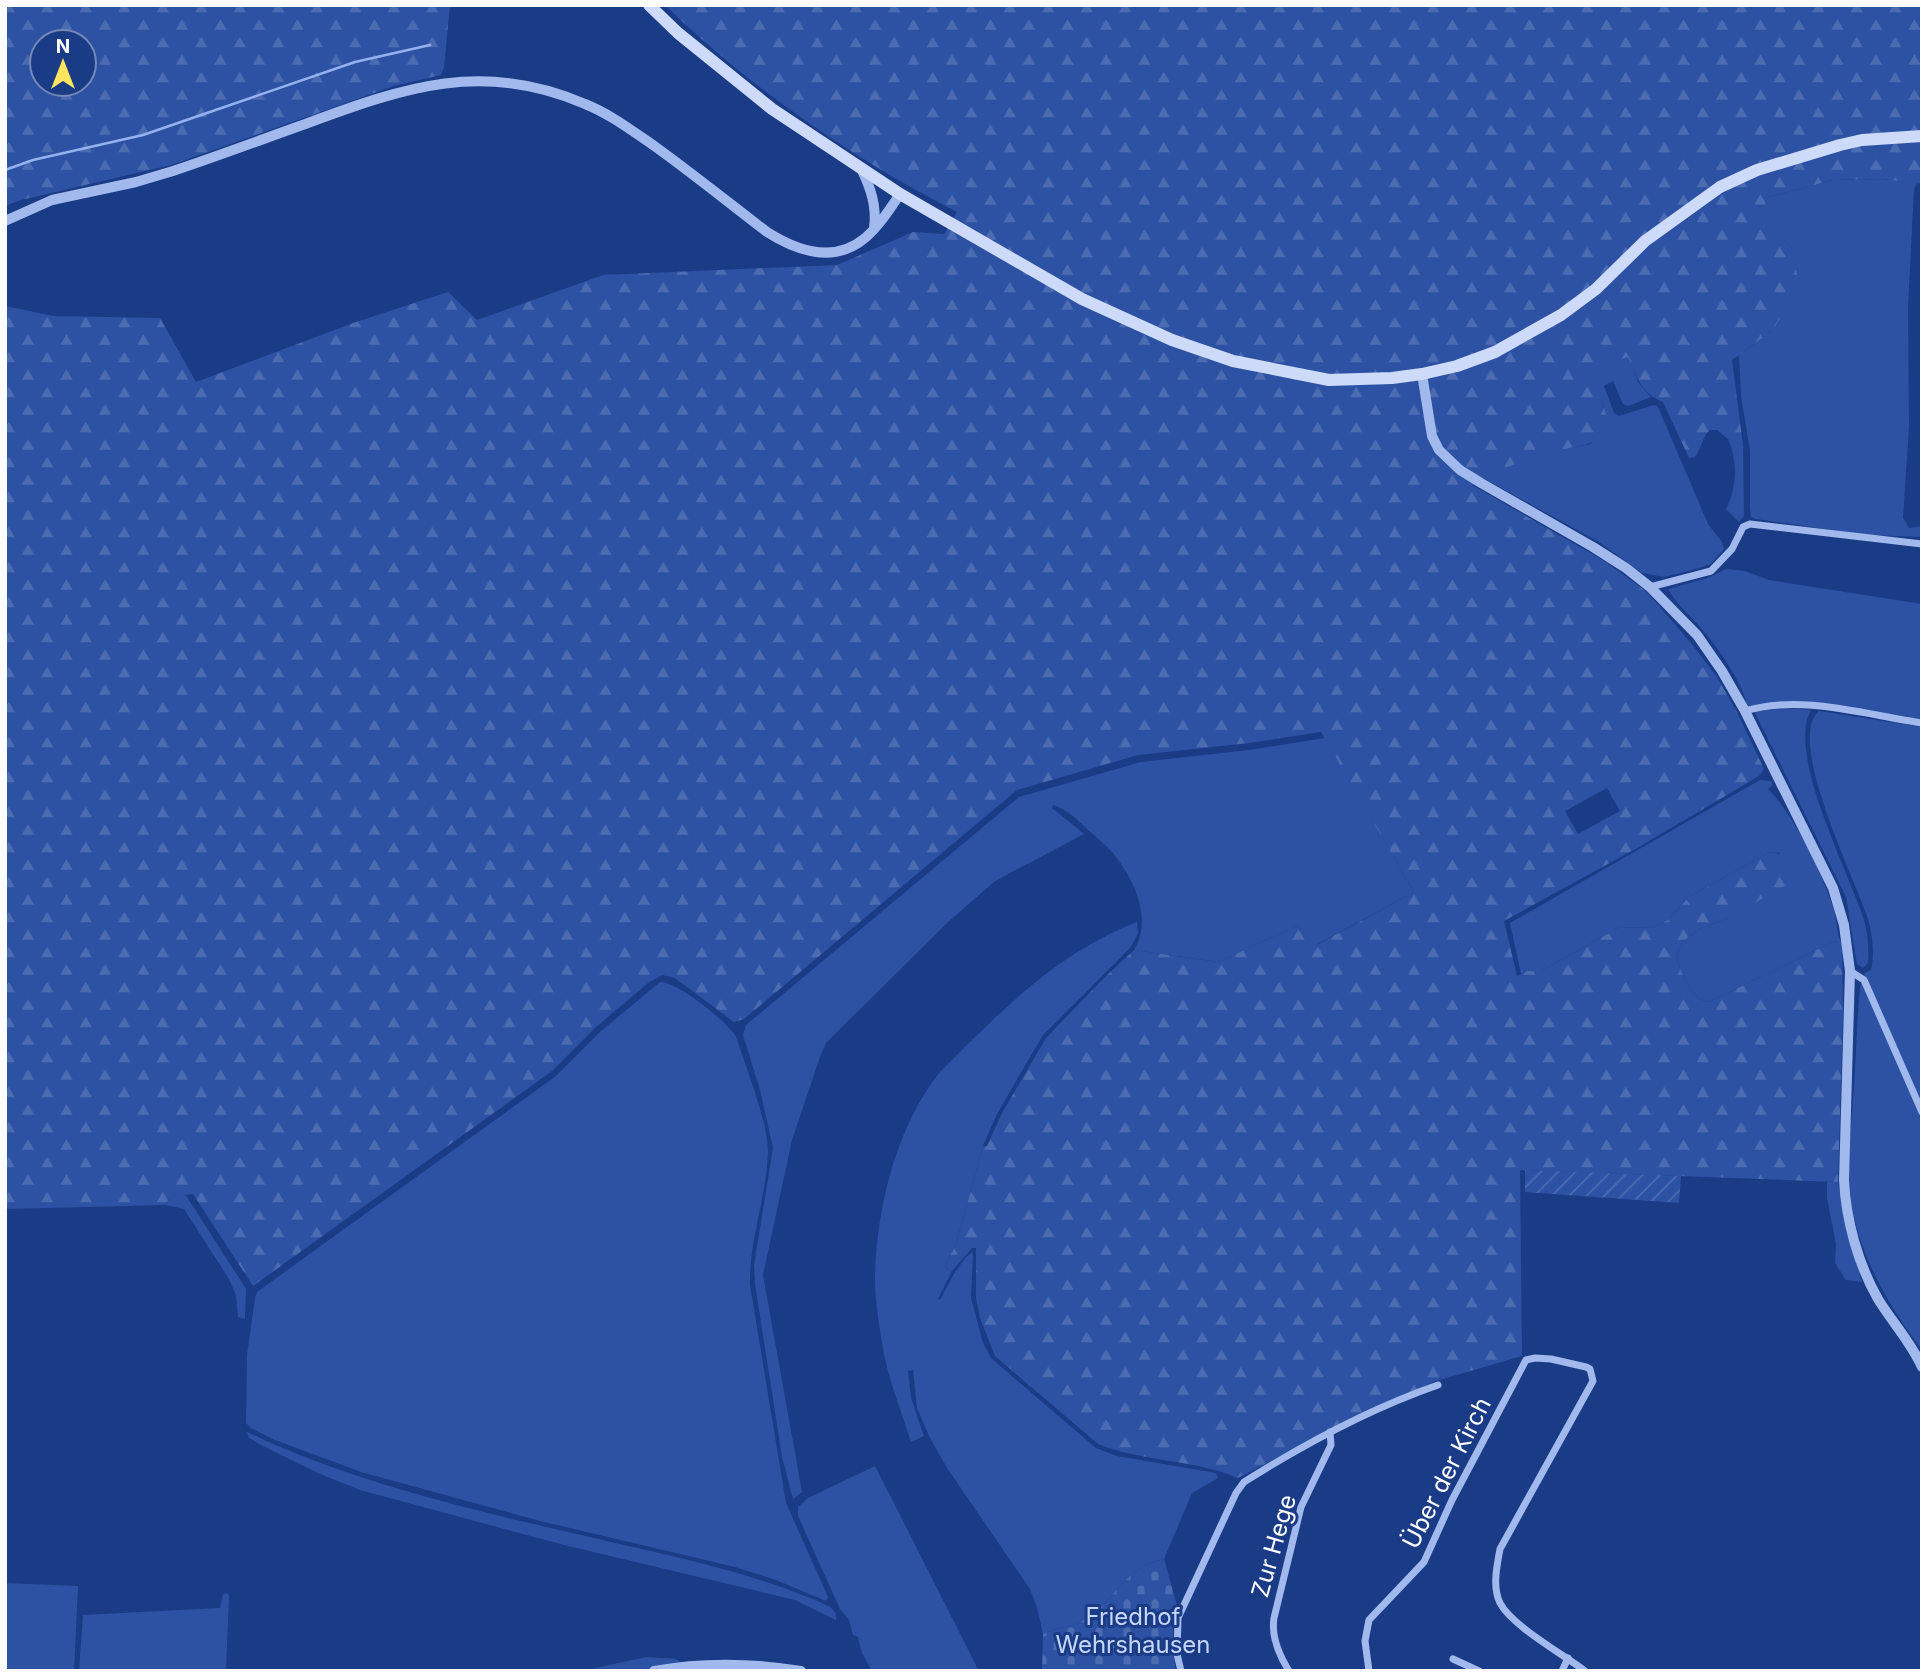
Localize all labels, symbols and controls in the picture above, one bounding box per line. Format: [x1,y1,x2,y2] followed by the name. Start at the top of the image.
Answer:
[28,28,98,98] north arrow
[56,35,70,58] text: N
[1396,1392,1497,1553] street label: Über der Kirch
[1245,1491,1302,1601] street label: Zur Hege
[1055,1602,1211,1659] park label: Friedhof Wehrshausen

